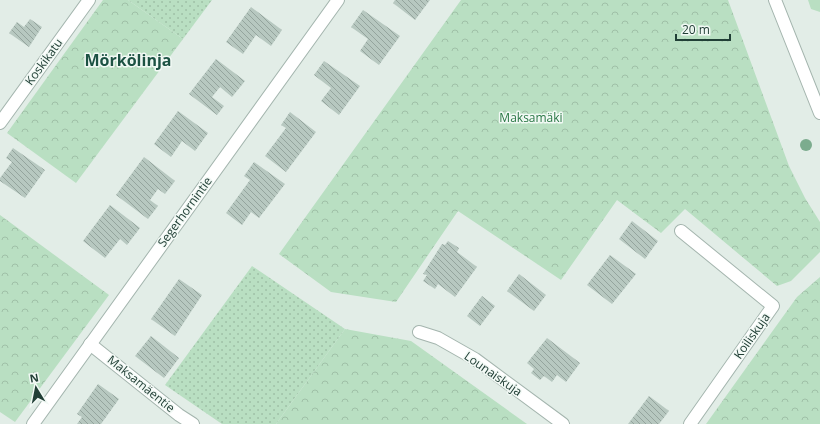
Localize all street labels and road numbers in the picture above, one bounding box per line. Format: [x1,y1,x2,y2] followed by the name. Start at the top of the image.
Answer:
[21,35,66,89] street label: Koskikatu
[153,173,216,250] street label: Segerhornintie
[730,309,774,362] street label: Koiliskuja
[461,347,526,400] street label: Lounaiskuja
[104,351,179,416] street label: Maksamäentie

